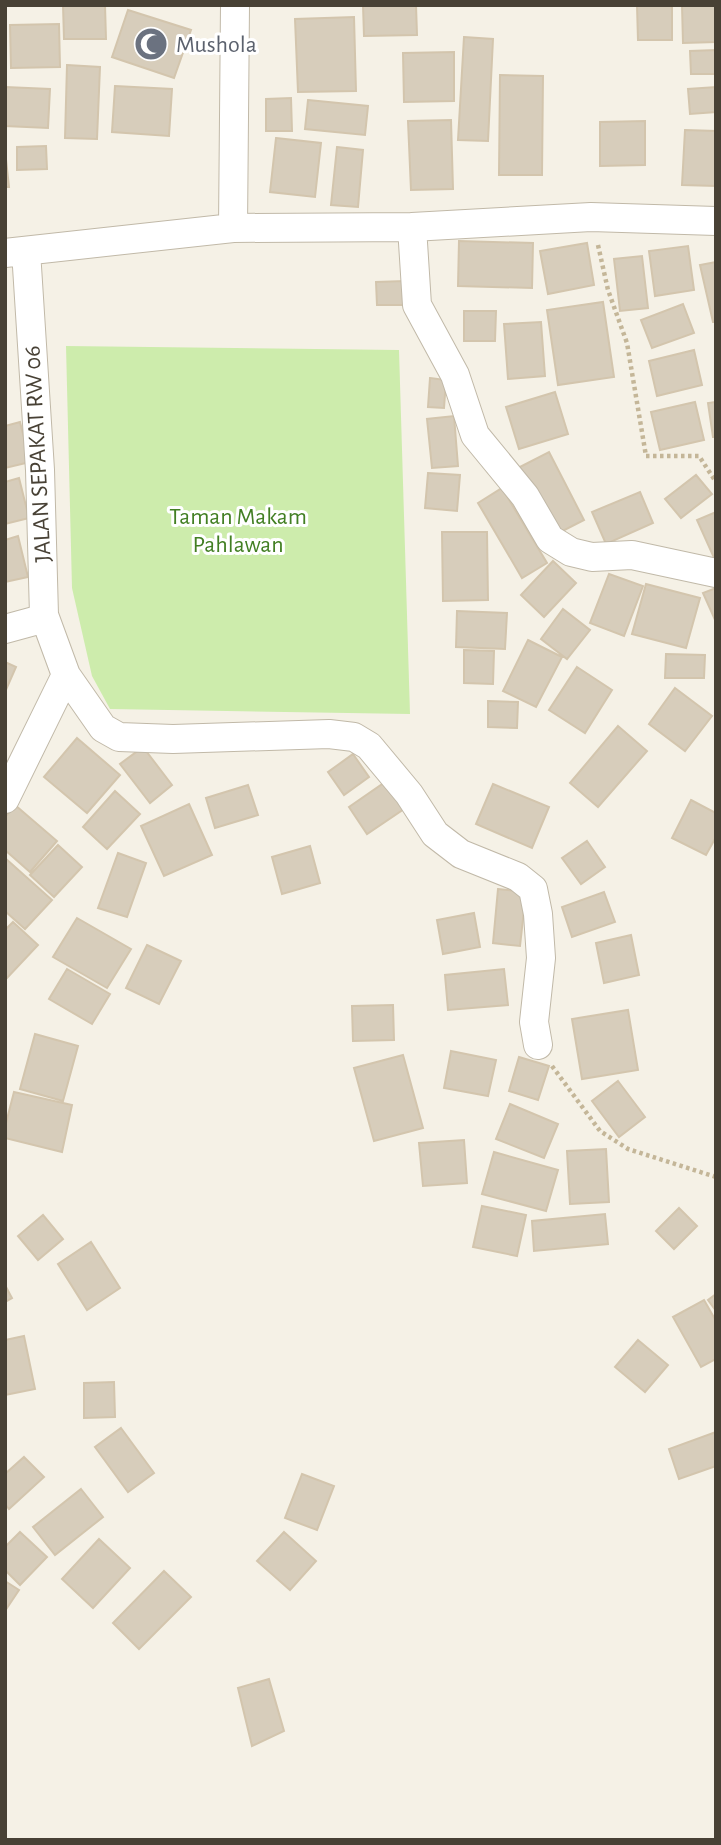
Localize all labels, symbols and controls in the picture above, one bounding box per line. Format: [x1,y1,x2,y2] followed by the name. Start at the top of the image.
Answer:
[132,25,170,63] mosque icon: Mushola
[176,33,257,57] place label: Mushola
[20,345,56,563] street label: JALAN SEPAKAT RW 06
[169,505,307,557] park label: Taman Makam Pahlawan

